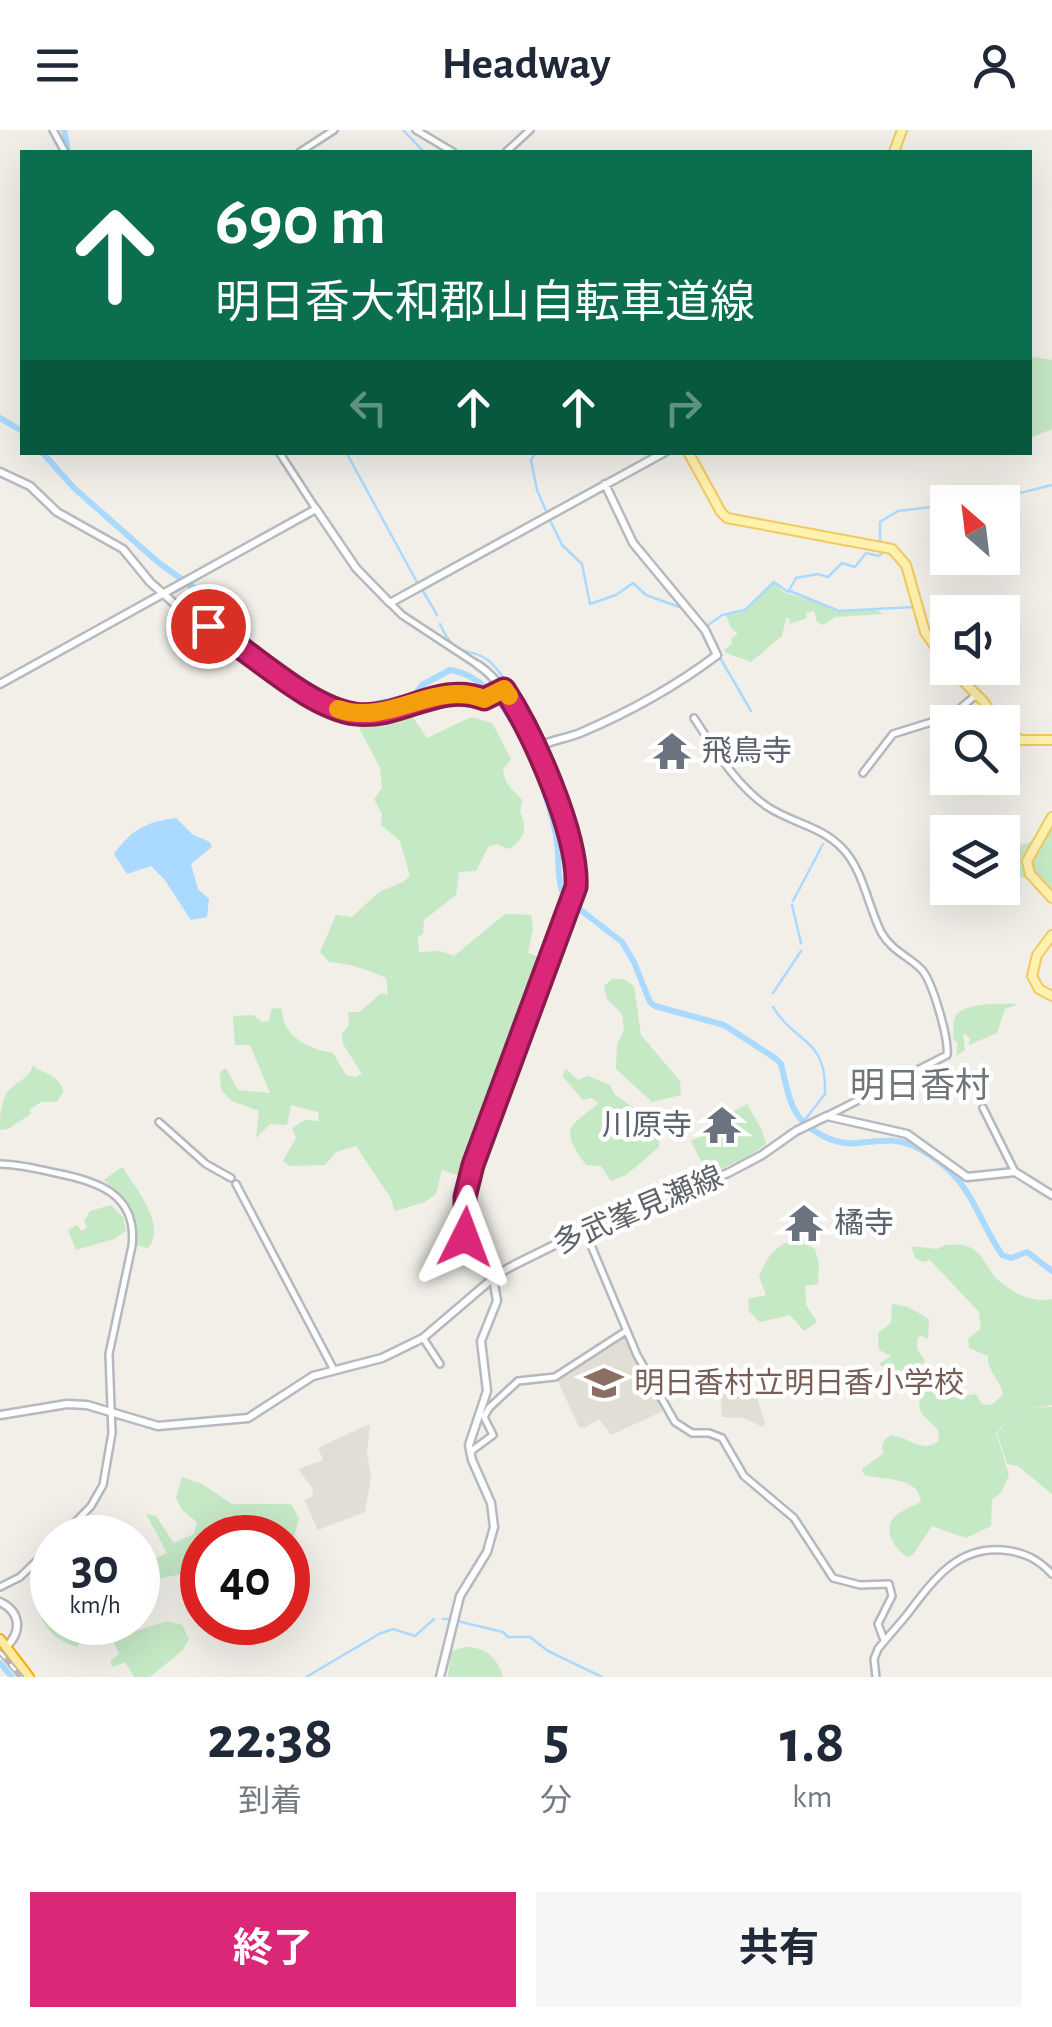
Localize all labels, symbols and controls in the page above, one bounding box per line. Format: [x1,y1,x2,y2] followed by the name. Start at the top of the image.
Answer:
[30,38,85,93] icon: menu
[967,38,1022,93] icon: person
[441,42,611,87] text: Headway
[215,187,386,257] text: 690 m
[50,190,180,320] icon: ahead
[215,281,755,326] text: 明日香大和郡山自転車道線
[341,380,396,435] icon: left
[446,380,501,435] icon: ahead
[551,380,606,435] icon: ahead
[656,380,711,435] icon: right
[930,485,1020,575] north arrow
[930,485,1020,905] map controls
[166,584,251,669] pin
[930,595,1020,685] button: sound
[181,599,236,654] icon: arrive
[930,705,1020,795] button: search
[651,730,693,772] temple icon: 飛鳥寺
[702,735,792,767] place label: 飛鳥寺
[930,815,1020,905] button: layers
[850,1067,990,1104] district label: 明日香村
[701,1104,743,1146] temple icon: 川原寺
[602,1109,692,1141] place label: 川原寺
[549,1160,727,1260] street label: 多武峯見瀬線
[413,1185,517,1289] position arrow
[783,1202,825,1244] temple icon: 橘寺
[834,1207,894,1239] place label: 橘寺
[583,1362,625,1404] school or university icon: 明日香村立明日香小学校
[634,1367,964,1399] place label: 明日香村立明日香小学校
[180,1515,310,1645] speed limit sign: 40
[71,1543,119,1593] text: 30
[69,1593,121,1618] text: km/h
[207,1709,333,1769] text: 22:38
[543,1709,569,1769] text: 5
[780,1713,845,1773] text: 1.8
[792,1781,832,1813] text: km
[238,1785,302,1817] text: 到着
[540,1785,572,1817] text: 分
[30,1892,516,2007] button: 終了
[536,1892,1022,2007] button: 共有

